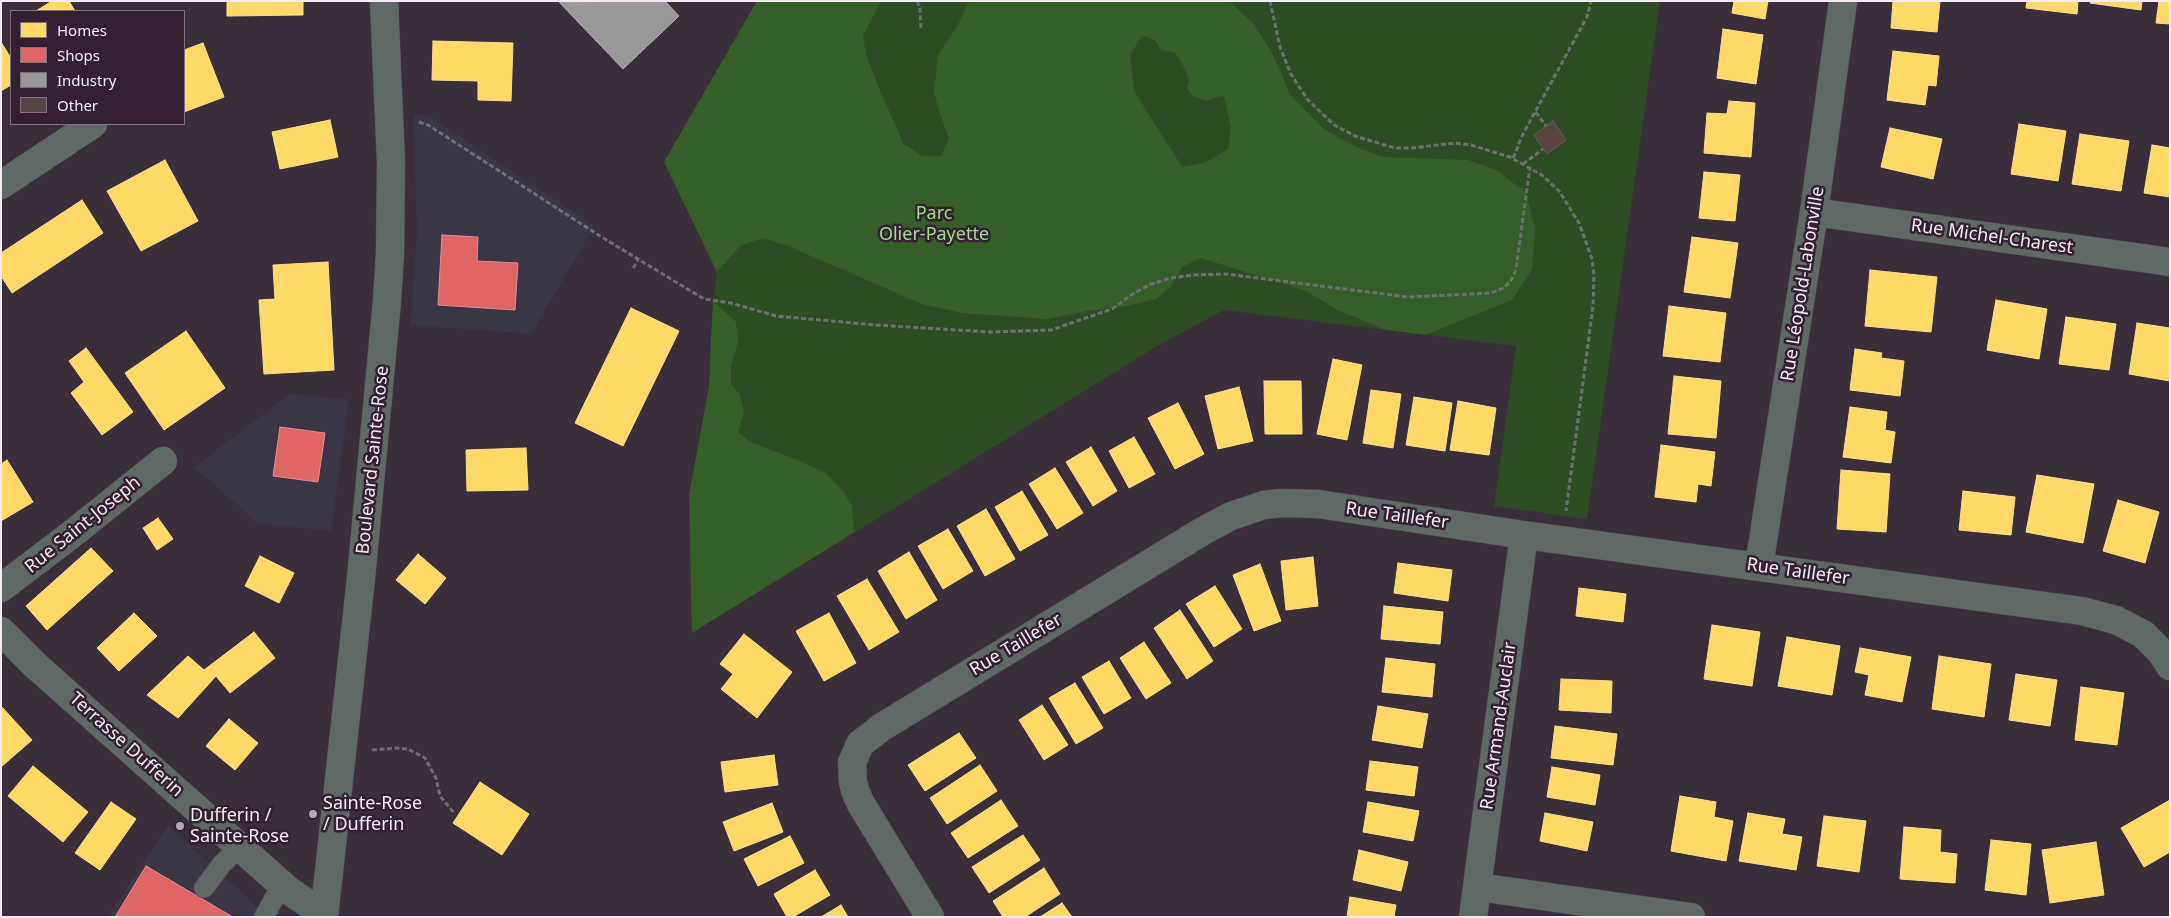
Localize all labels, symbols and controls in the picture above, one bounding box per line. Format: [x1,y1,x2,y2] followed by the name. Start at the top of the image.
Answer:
[10,10,185,125] legend
[57,20,107,40] text: Homes
[57,45,100,65] text: Shops
[57,70,116,90] text: Industry
[57,95,98,115] text: Other
[1777,185,1829,383] street label: Rue Léopold-Labonville
[879,203,989,245] park label: Parc Olier-Payette
[1910,215,2074,259] street label: Rue Michel-Charest
[352,365,394,555] street label: Boulevard Sainte-Rose
[21,472,145,578] street label: Rue Saint-Joseph
[1344,498,1450,534] street label: Rue Taillefer
[1745,554,1851,590] street label: Rue Taillefer
[966,609,1066,681] street label: Rue Taillefer
[1477,641,1521,811] street label: Rue Armand-Auclair
[65,688,187,802] street label: Terrasse Dufferin
[323,793,422,836] place label: Sainte-Rose / Dufferin
[190,805,289,848] place label: Dufferin / Sainte-Rose
[307,808,319,820] marker: Sainte-Rose / Dufferin
[174,820,186,832] marker: Dufferin / Sainte-Rose

